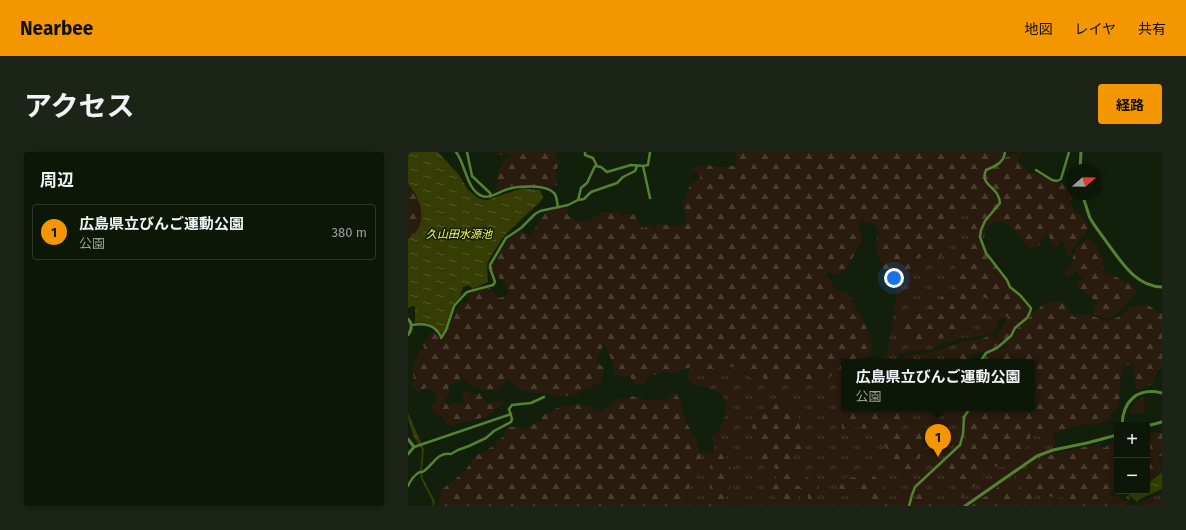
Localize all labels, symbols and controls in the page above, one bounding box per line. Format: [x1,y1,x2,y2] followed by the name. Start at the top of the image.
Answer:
[20,17,93,40] text: Nearbee
[1024,21,1052,38] text: 地図
[1074,21,1116,38] text: レイヤ
[1138,21,1166,38] text: 共有
[1098,84,1162,124] button: 経路
[24,90,135,123] text: アクセス
[1066,164,1102,200] north arrow
[40,170,74,191] text: 周辺
[79,215,244,233] text: 広島県立びんご運動公園
[51,225,57,240] text: 1
[332,225,367,240] text: 380 m
[426,228,493,241] water label: 久山田水源池
[79,236,105,251] text: 公園
[884,268,904,288] your location
[841,359,1035,411] popup
[855,368,1021,386] text: 広島県立びんご運動公園
[855,389,882,404] text: 公園
[1114,422,1150,494] map controls
[1114,422,1150,458] button: +
[925,424,951,457] pin: 1
[1114,458,1150,494] button: −

